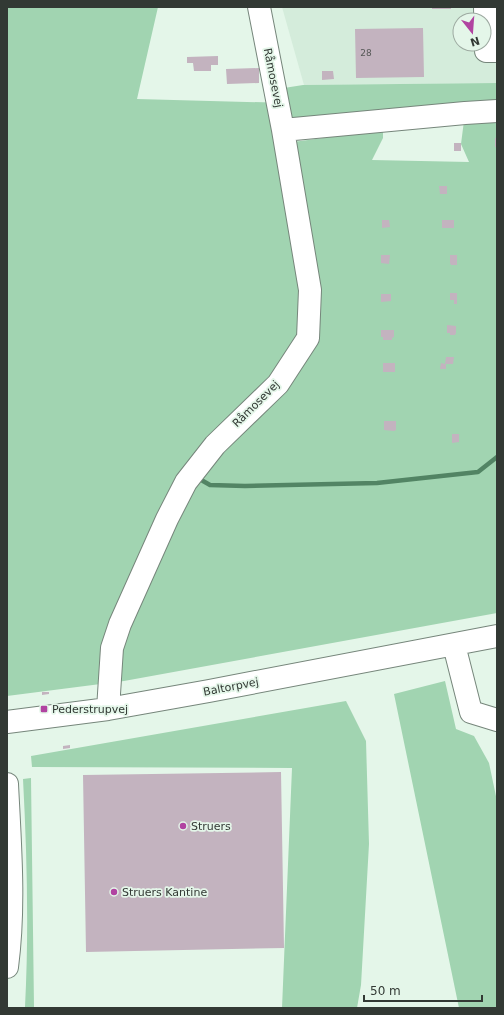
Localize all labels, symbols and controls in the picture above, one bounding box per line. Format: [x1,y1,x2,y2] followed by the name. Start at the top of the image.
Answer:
[452,12,492,52] north arrow
[468,34,481,49] text: N
[261,47,285,109] street label: Råmosevej
[360,48,372,58] house number: 28
[230,378,282,430] street label: Råmosevej
[202,675,260,699] street label: Baltorpvej
[52,703,128,716] place label: Pederstrupvej
[39,704,49,714] marker: Pederstrupvej
[191,820,231,833] place label: Struers
[178,821,188,831] marker: Struers
[122,886,207,899] place label: Struers Kantine
[109,887,119,897] marker: Struers Kantine
[364,977,482,1003] scale bar
[370,984,401,998] text: 50 m

